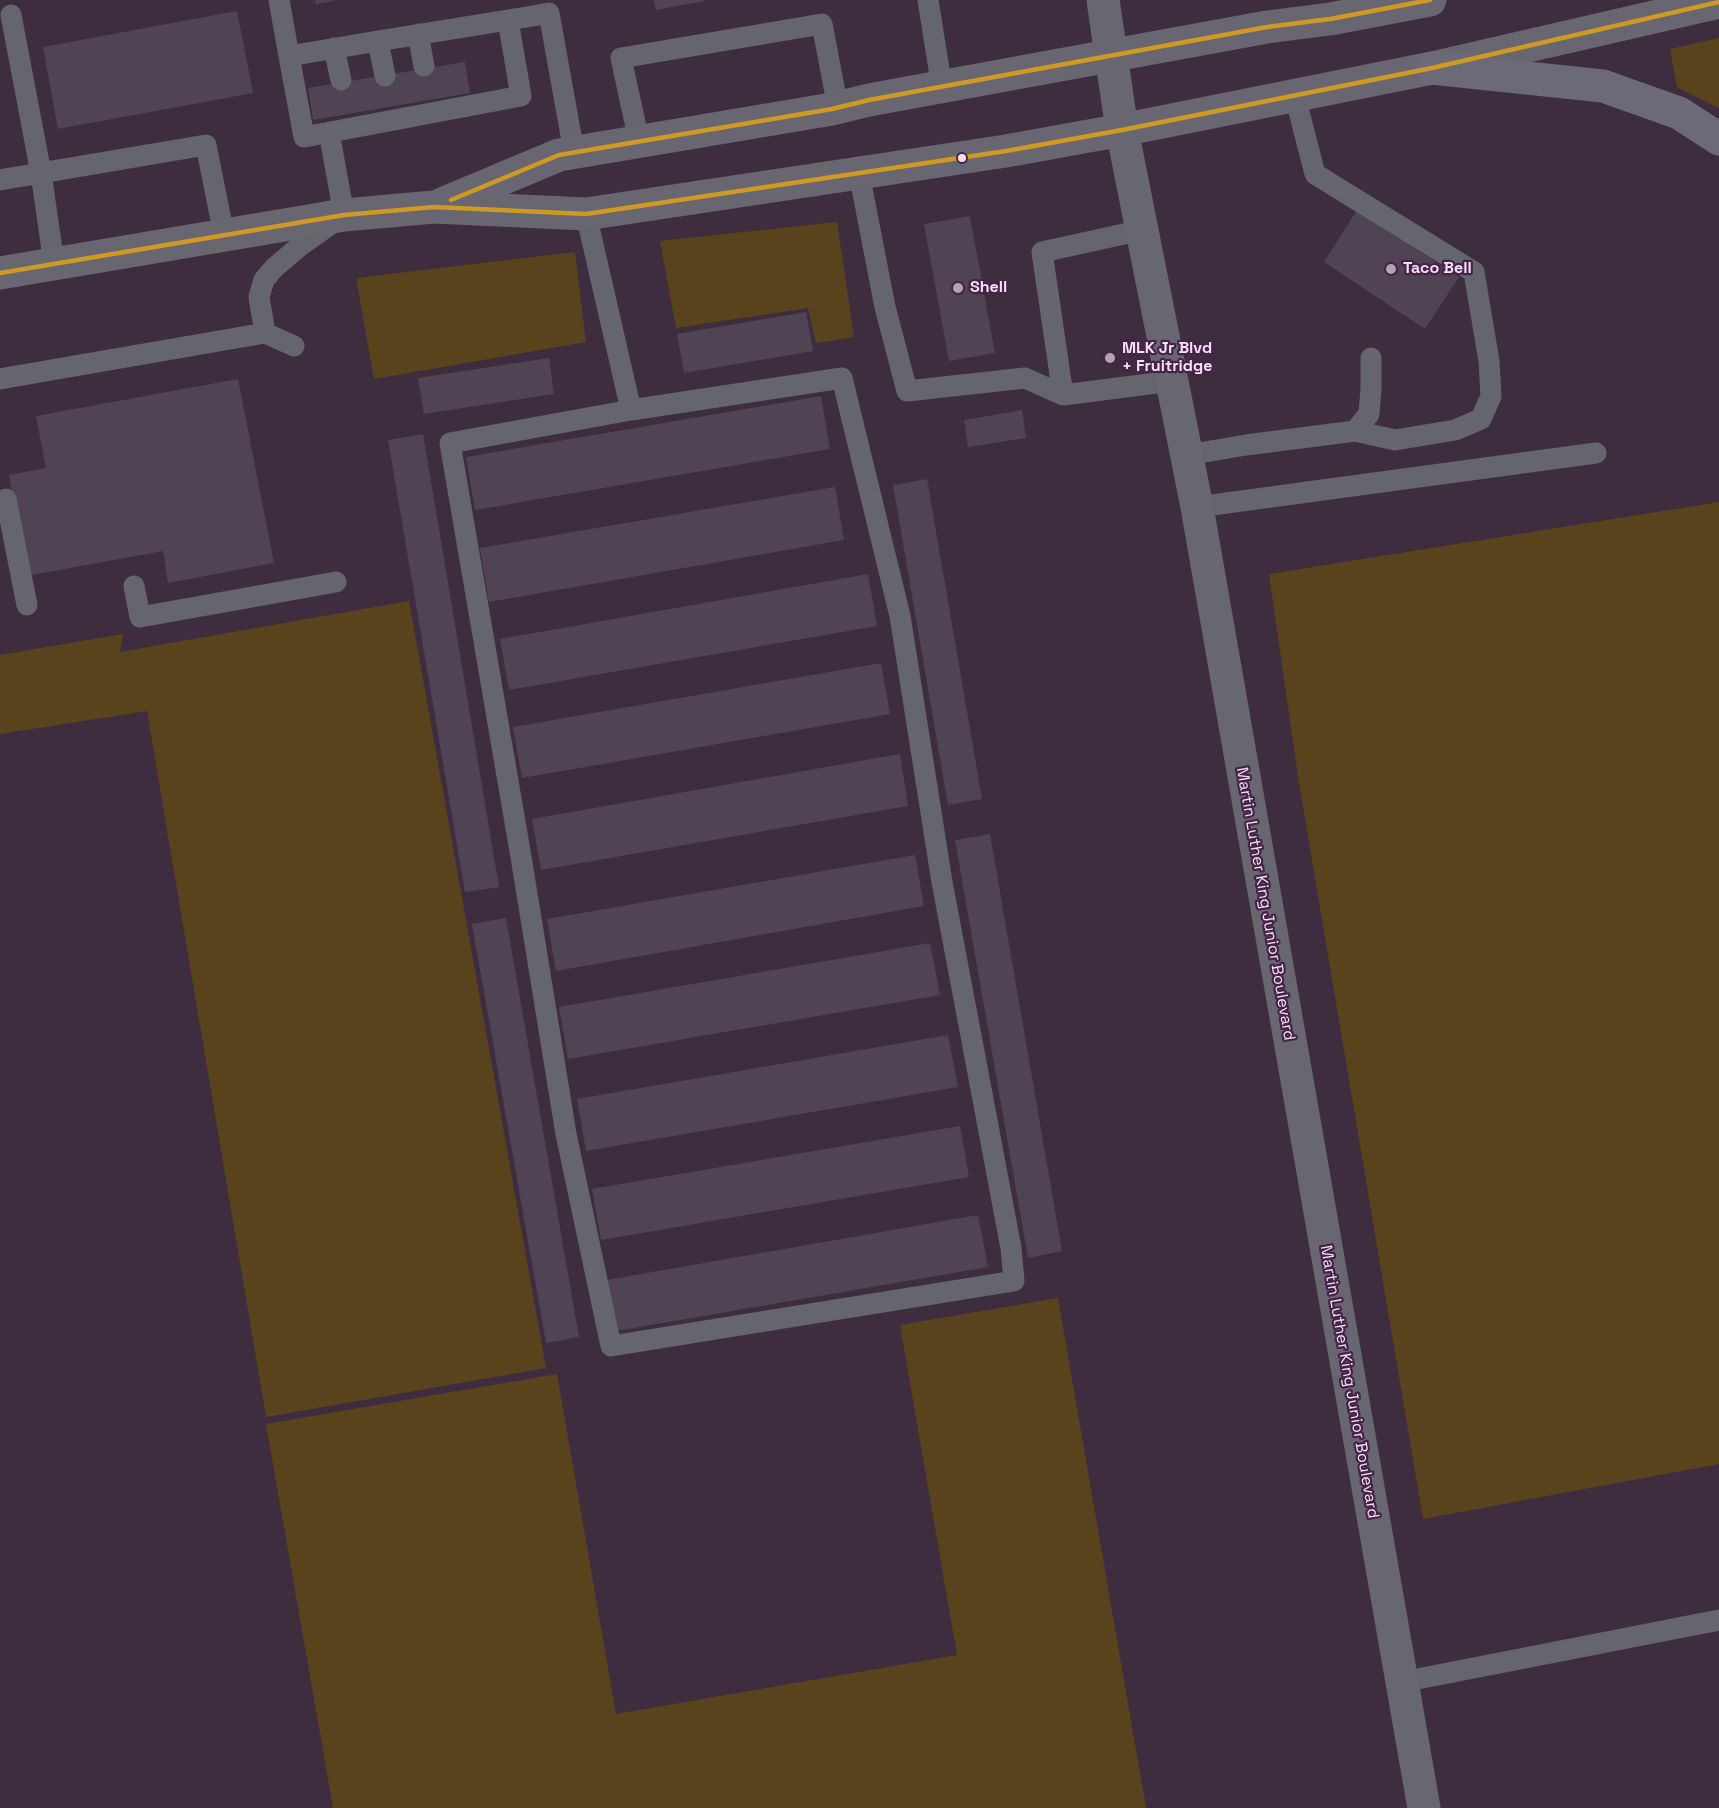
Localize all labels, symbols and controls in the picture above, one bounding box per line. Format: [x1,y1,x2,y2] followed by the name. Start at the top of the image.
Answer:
[956,152,968,164] unlabelled marker
[1403,259,1472,279] place label: Taco Bell
[1384,262,1398,276] marker: Taco Bell
[970,278,1007,298] place label: Shell
[951,281,965,295] marker: Shell
[1122,339,1213,377] place label: MLK Jr Blvd + Fruitridge
[1103,351,1117,365] marker: MLK Jr Blvd + Fruitridge
[1231,766,1299,1042] street label: Martin Luther King Junior Boulevard
[1315,1244,1383,1520] street label: Martin Luther King Junior Boulevard

